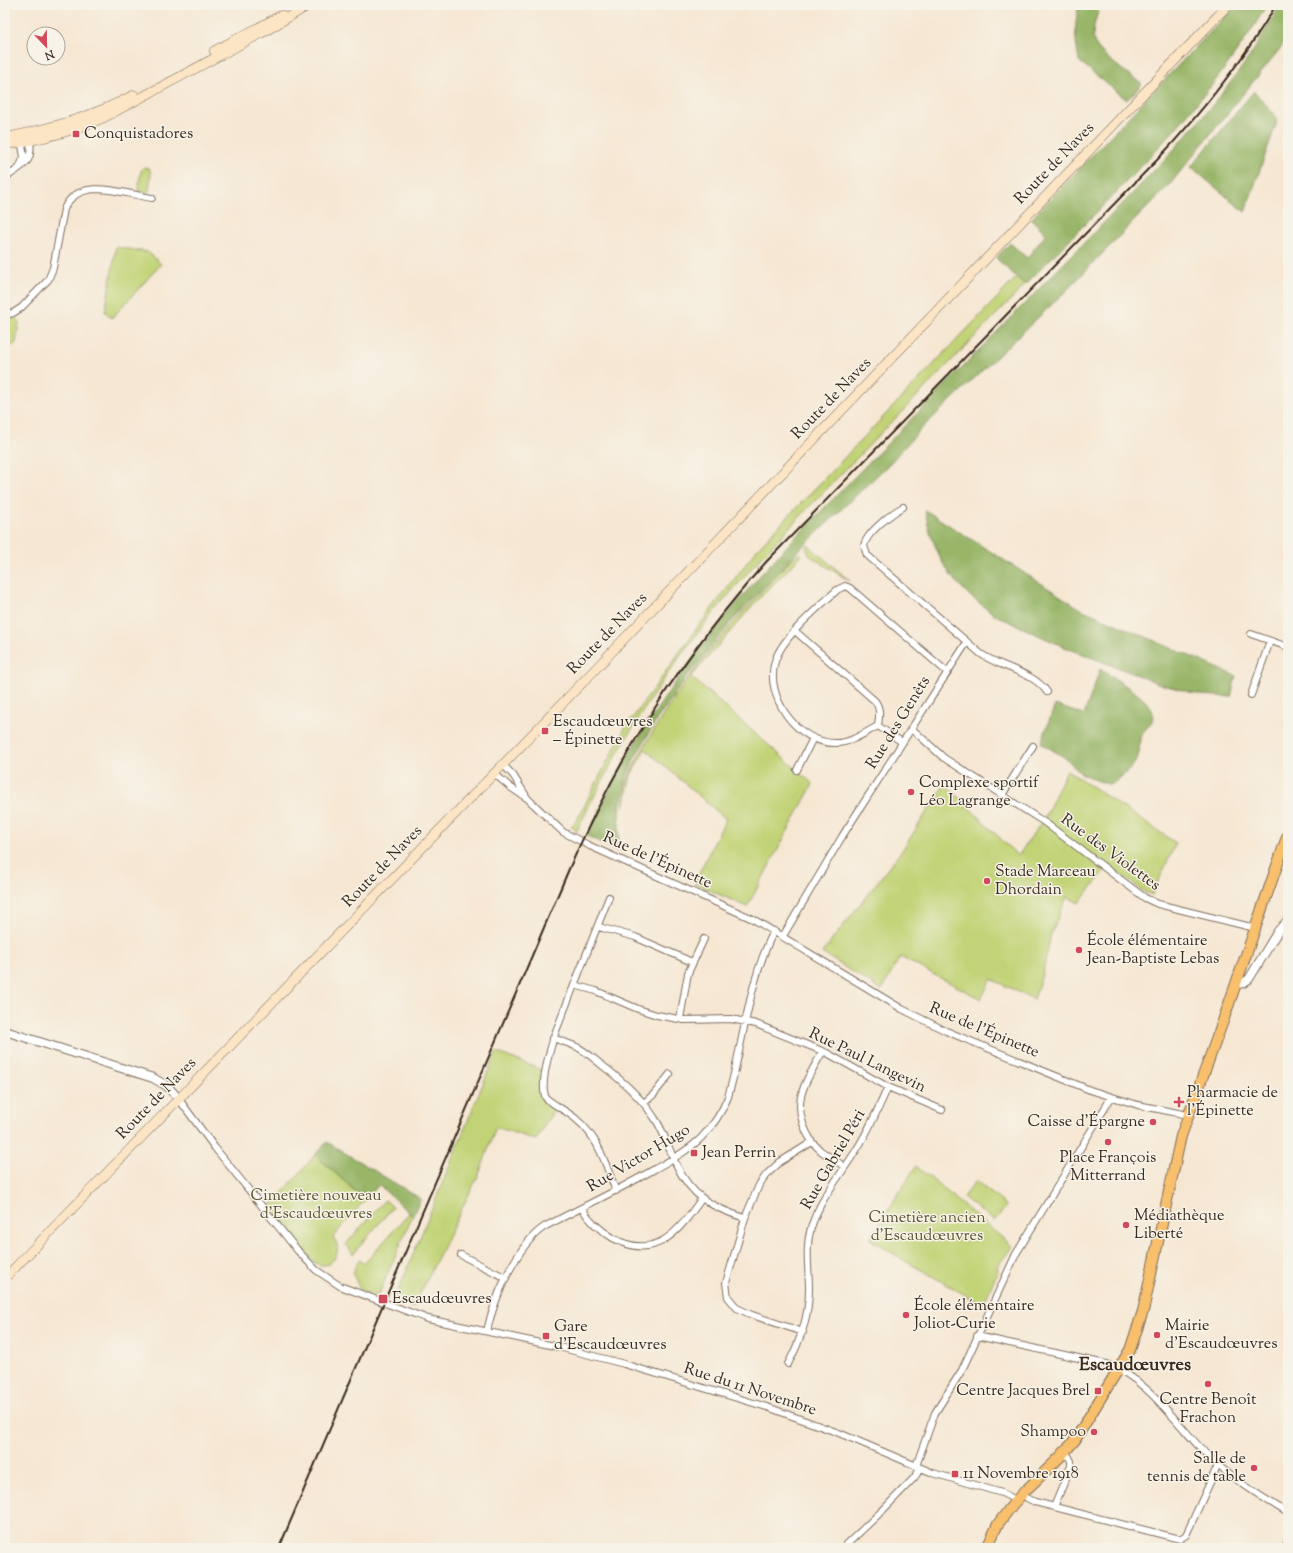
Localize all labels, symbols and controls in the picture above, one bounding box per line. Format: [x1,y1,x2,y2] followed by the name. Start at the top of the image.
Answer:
[26,26,66,66] north arrow
[42,45,57,63] text: N
[1010,118,1100,210] street label: Route de Naves
[84,123,193,146] place label: Conquistadores
[71,129,81,139] marker: Conquistadores
[787,353,877,445] street label: Route de Naves
[563,588,653,680] street label: Route de Naves
[861,672,937,774] street label: Rue des Genêts
[553,711,653,752] place label: Escaudœuvres – Épinette
[540,726,550,736] marker: Escaudœuvres – Épinette
[919,772,1040,813] place label: Complexe sportif Léo Lagrange
[906,787,916,797] marker: Complexe sportif Léo Lagrange
[1055,809,1165,897] street label: Rue des Violettes
[338,821,428,913] street label: Route de Naves
[599,827,715,895] street label: Rue de l'Épinette
[995,861,1096,902] place label: Stade Marceau Dhordain
[982,876,992,886] marker: Stade Marceau Dhordain
[1086,930,1219,971] place label: École élémentaire Jean-Baptiste Lebas
[1074,945,1084,955] marker: École élémentaire Jean-Baptiste Lebas
[925,997,1043,1065] street label: Rue de l'Épinette
[805,1023,930,1100] street label: Rue Paul Langevin
[112,1053,202,1145] street label: Route de Naves
[1187,1082,1278,1123] place label: Pharmacie de l'Épinette
[1174,1097,1184,1107] marker: Pharmacie de l'Épinette
[796,1105,872,1214] street label: Rue Gabriel Péri
[1028,1111,1145,1134] place label: Caisse d'Épargne
[1148,1117,1158,1127] marker: Caisse d'Épargne
[583,1119,695,1199] street label: Rue Victor Hugo
[1103,1137,1113,1147] marker: Place François Mitterrand
[701,1142,777,1165] place label: Jean Perrin
[1060,1147,1156,1188] place label: Place François Mitterrand
[689,1148,699,1158] marker: Jean Perrin
[251,1185,381,1226] park label: Cimetière nouveau d'Escaudœuvres
[1134,1205,1224,1246] place label: Médiathèque Liberté
[868,1207,986,1248] park label: Cimetière ancien d'Escaudœuvres
[1121,1220,1131,1230] marker: Médiathèque Liberté
[392,1288,492,1311] place label: Escaudœuvres
[377,1293,389,1305] marker: Escaudœuvres
[913,1295,1034,1336] place label: École élémentaire Joliot-Curie
[901,1310,911,1320] marker: École élémentaire Joliot-Curie
[1165,1315,1278,1356] place label: Mairie d'Escaudœuvres
[554,1316,667,1357] place label: Gare d'Escaudœuvres
[1152,1330,1162,1340] marker: Mairie d'Escaudœuvres
[541,1331,551,1341] marker: Gare d'Escaudœuvres
[1079,1353,1191,1379] district label: Escaudœuvres
[681,1358,819,1422] street label: Rue du 11 Novembre
[1203,1379,1213,1389] marker: Centre Benoît Frachon
[956,1380,1091,1403] place label: Centre Jacques Brel
[1093,1386,1103,1396] marker: Centre Jacques Brel
[1159,1389,1257,1430] place label: Centre Benoît Frachon
[1020,1421,1086,1444] place label: Shampoo
[1089,1427,1099,1437] marker: Shampoo
[1147,1448,1246,1489] place label: Salle de tennis de table
[963,1463,1079,1486] place label: 11 Novembre 1918
[1249,1463,1259,1473] marker: Salle de tennis de table
[950,1469,960,1479] marker: 11 Novembre 1918

